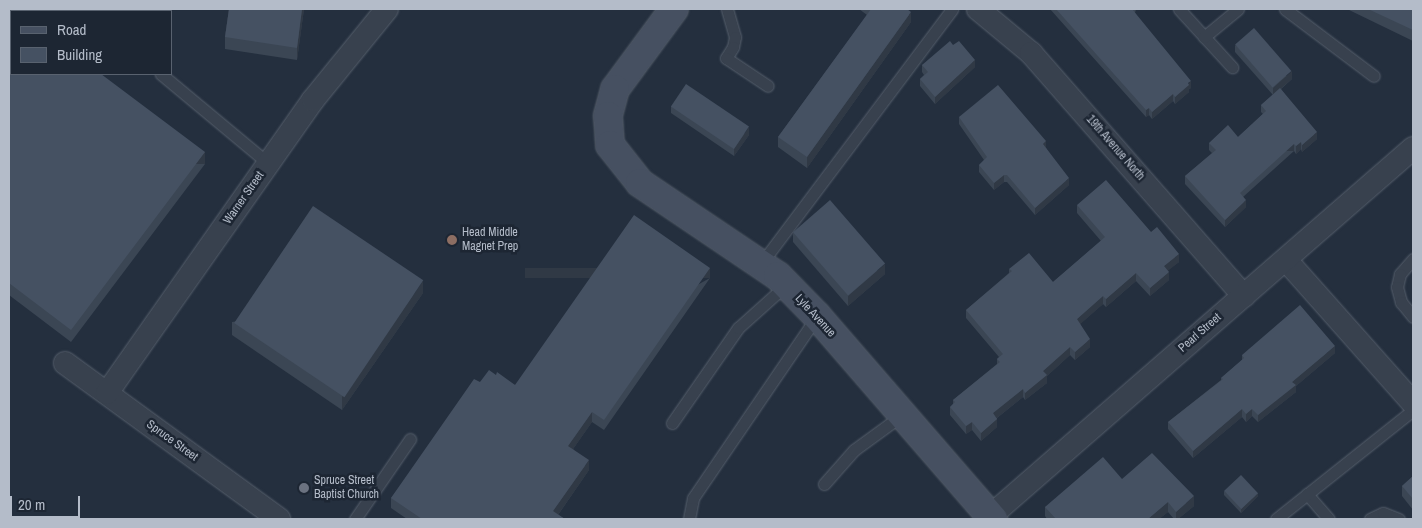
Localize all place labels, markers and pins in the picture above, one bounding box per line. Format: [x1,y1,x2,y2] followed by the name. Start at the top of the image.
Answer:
[462,226,518,254] place label: Head Middle Magnet Prep
[446,234,458,246] marker: Head Middle Magnet Prep
[314,474,379,502] place label: Spruce Street Baptist Church
[298,482,310,494] marker: Spruce Street Baptist Church

